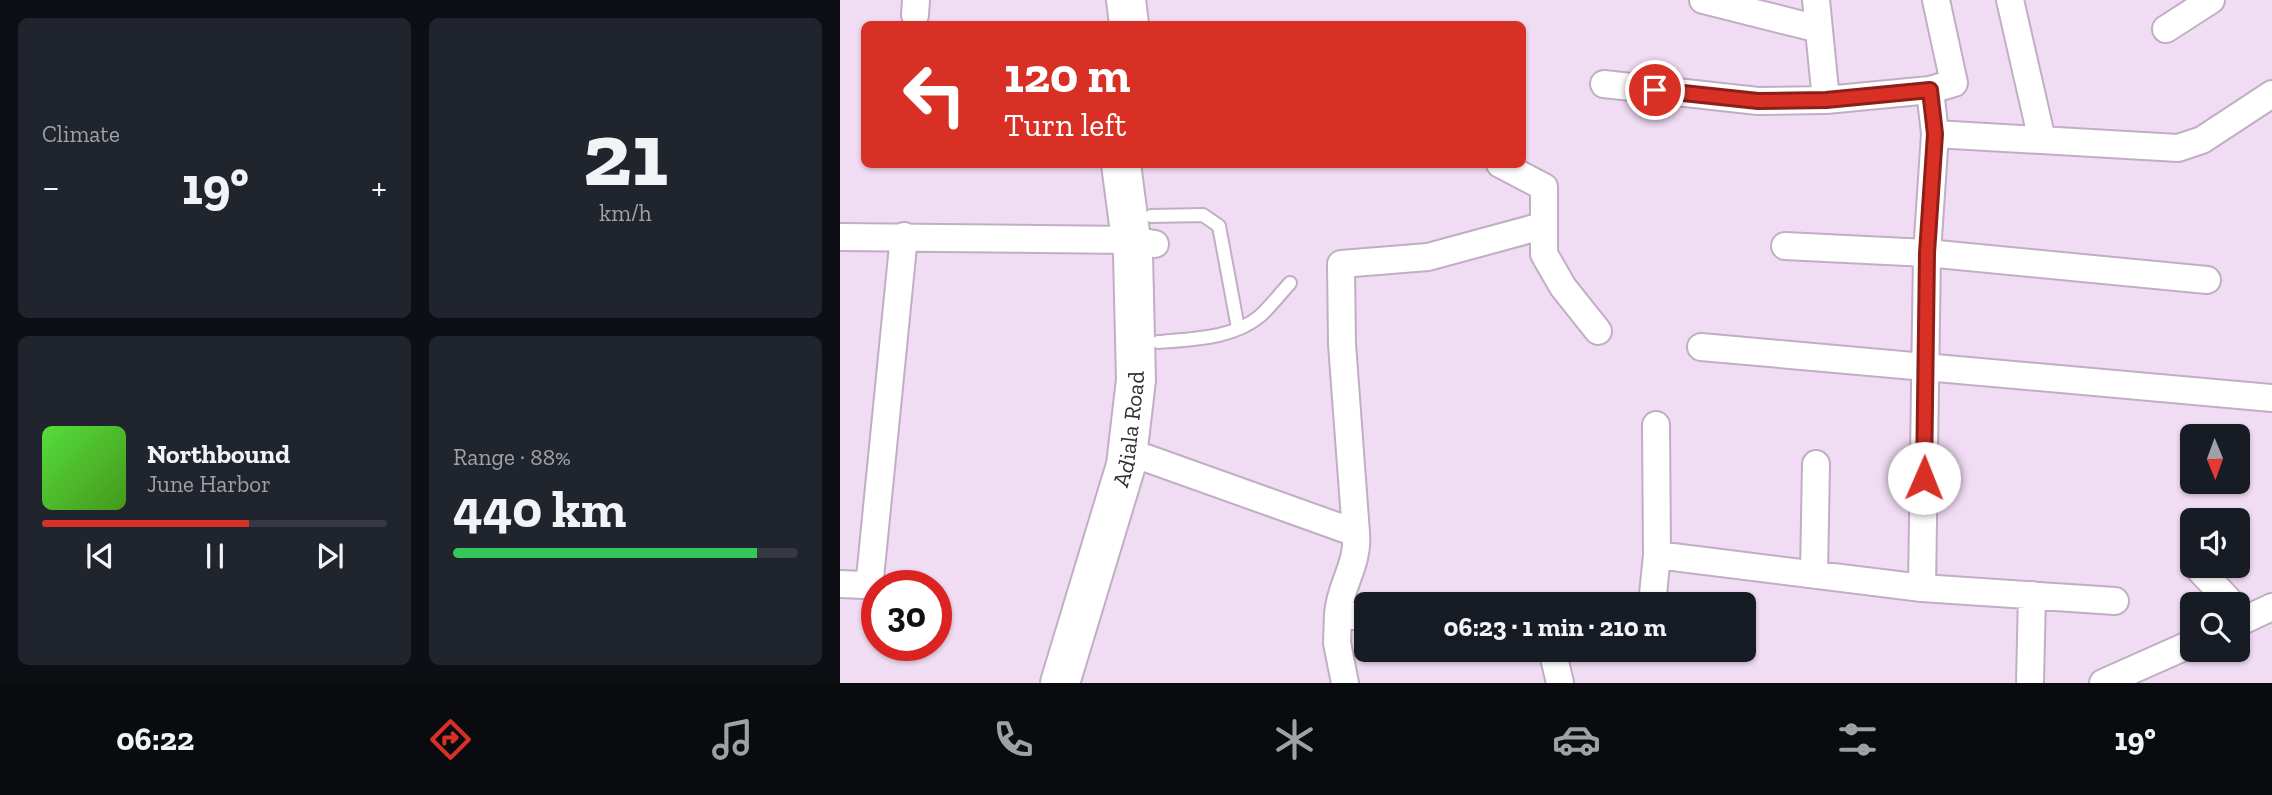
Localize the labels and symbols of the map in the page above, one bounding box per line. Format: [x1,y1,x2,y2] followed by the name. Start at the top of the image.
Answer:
[1625,60,1685,120] pin
[1106,370,1150,490] street label: Adiala Road
[2180,424,2250,494] north arrow
[1887,441,1961,515] position arrow
[861,570,952,661] speed limit sign: 30

